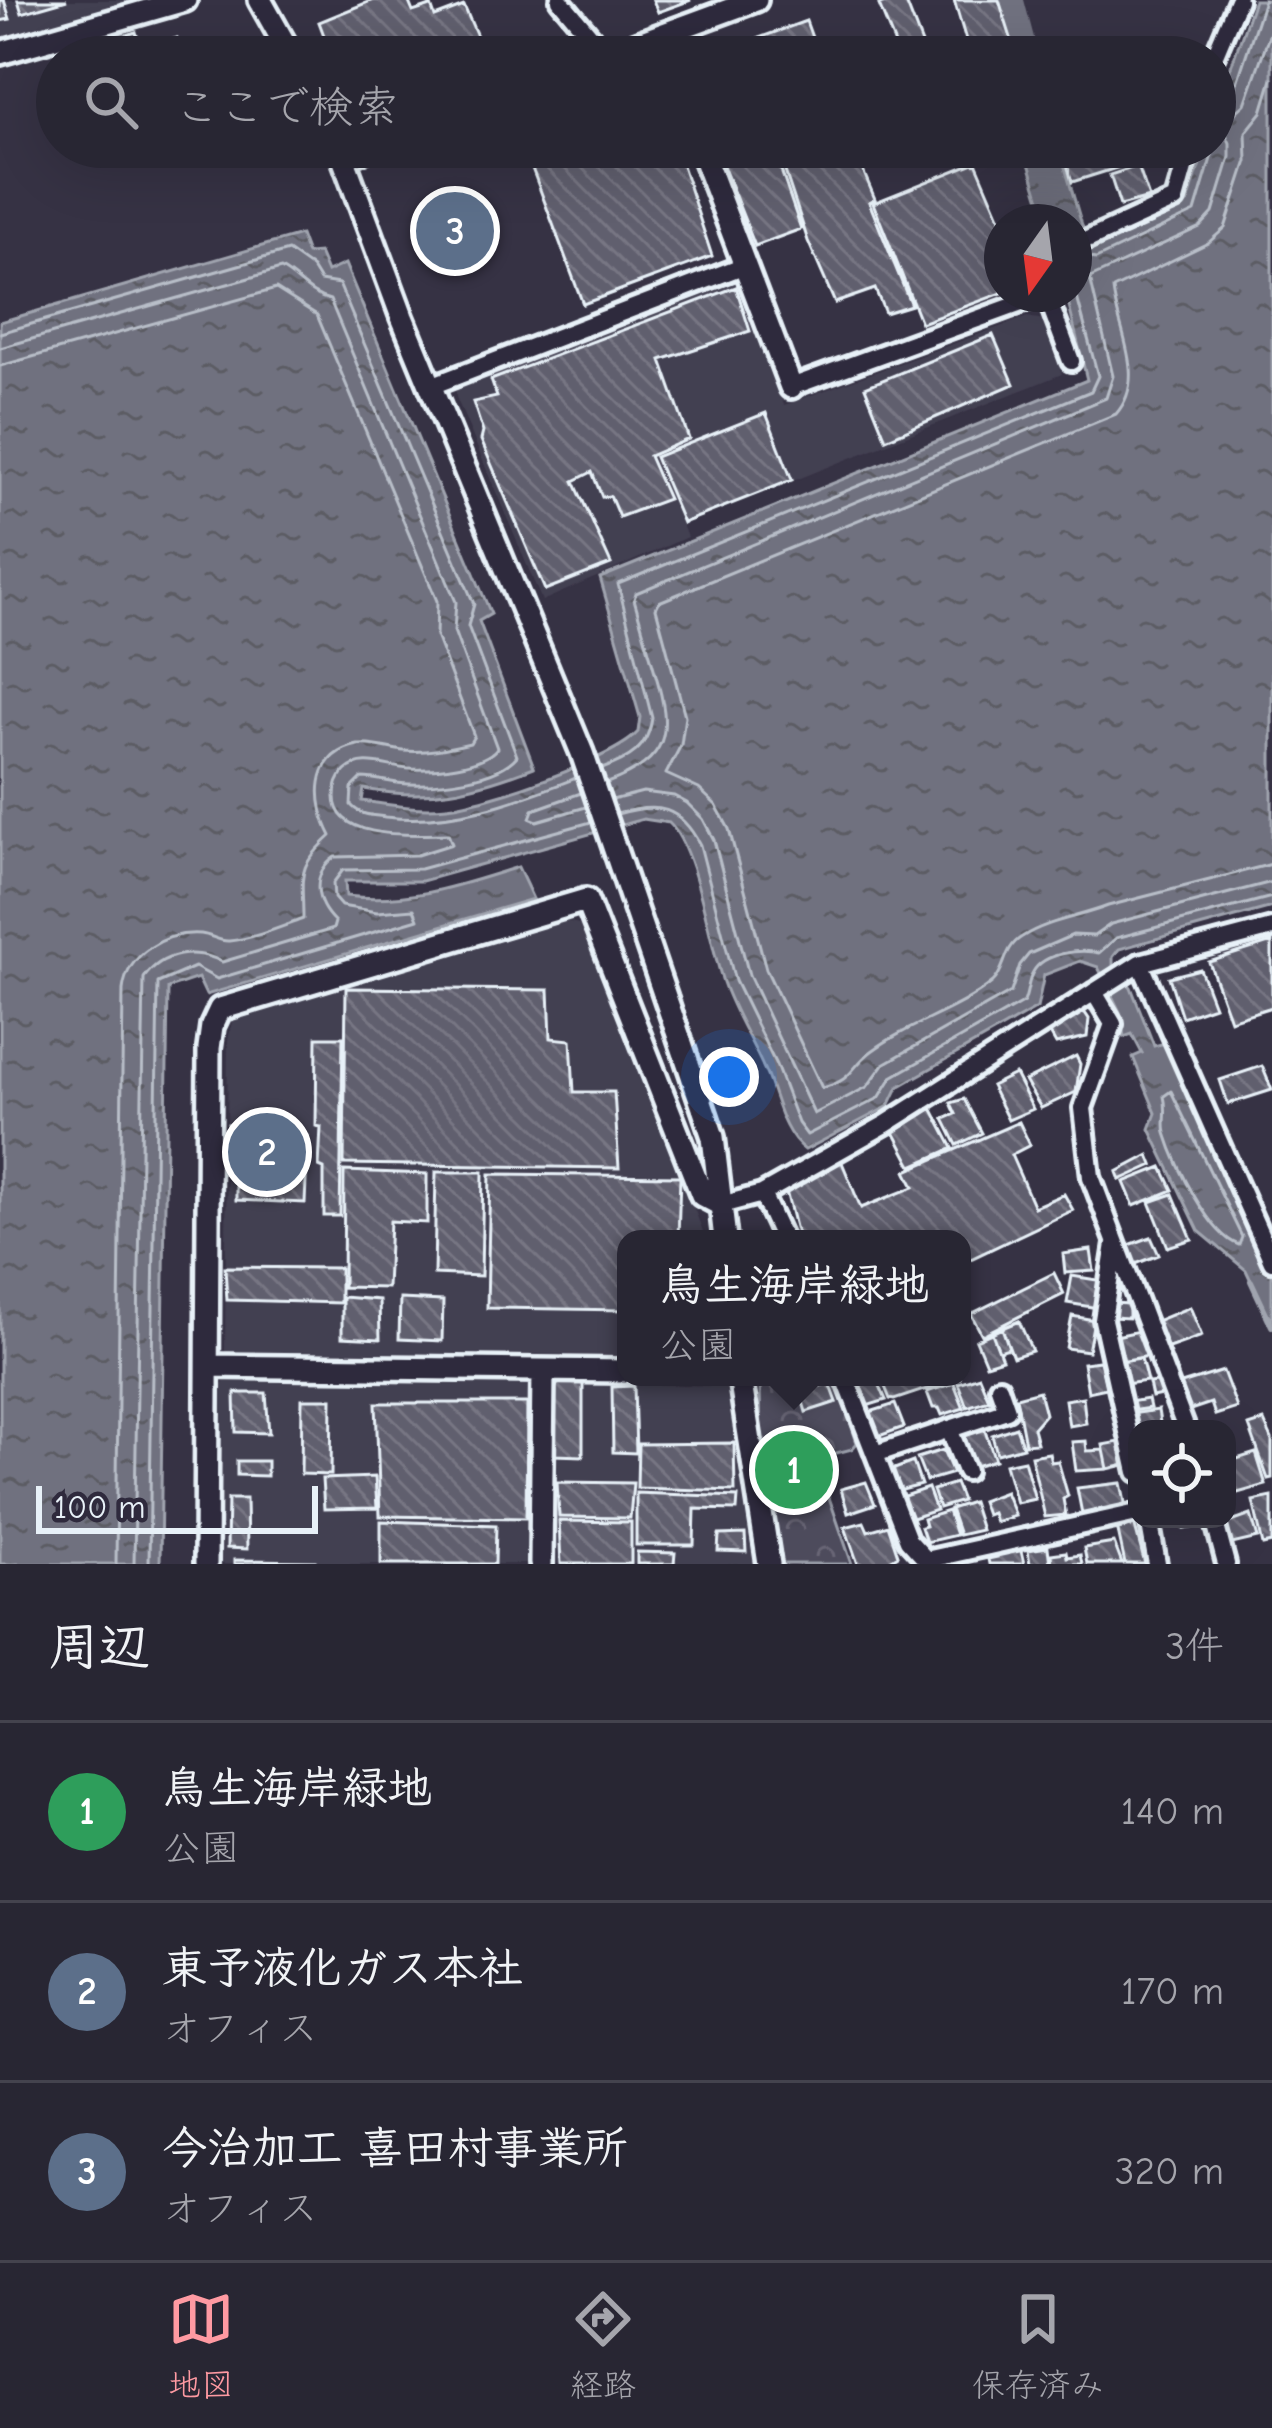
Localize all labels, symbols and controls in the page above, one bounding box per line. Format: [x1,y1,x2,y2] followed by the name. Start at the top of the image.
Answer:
[36,36,1236,168] search box
[78,69,144,135] icon: search
[174,81,399,133] text: ここで検索
[416,186,494,276] pin: 3
[984,204,1092,312] north arrow
[699,1047,759,1107] your location
[228,1107,306,1197] pin: 2
[617,1230,971,1386] popup
[659,1259,929,1311] text: 鳥生海岸緑地
[659,1323,737,1368] text: 公園
[1128,1420,1236,1528] map controls
[1128,1420,1236,1528] button: locate
[755,1425,833,1515] pin: 1
[36,1480,318,1533] scale bar
[54,1488,146,1526] text: 100 m
[48,1618,150,1677] text: 周辺
[1165,1624,1224,1669] text: 3件
[162,1762,432,1814] text: 鳥生海岸緑地
[79,1789,95,1834] text: 1
[1121,1789,1224,1834] text: 140 m
[162,1826,240,1871] text: 公園
[162,1942,523,1994] text: 東予液化ガス本社
[77,1969,97,2014] text: 2
[1121,1969,1224,2014] text: 170 m
[162,2006,318,2051] text: オフィス
[162,2122,628,2174] text: 今治加工 喜田村事業所
[77,2149,97,2194] text: 3
[1115,2149,1224,2194] text: 320 m
[162,2186,318,2231] text: オフィス
[168,2286,234,2406] tab: 地図
[570,2286,636,2406] tab: 経路
[972,2286,1104,2406] tab: 保存済み

